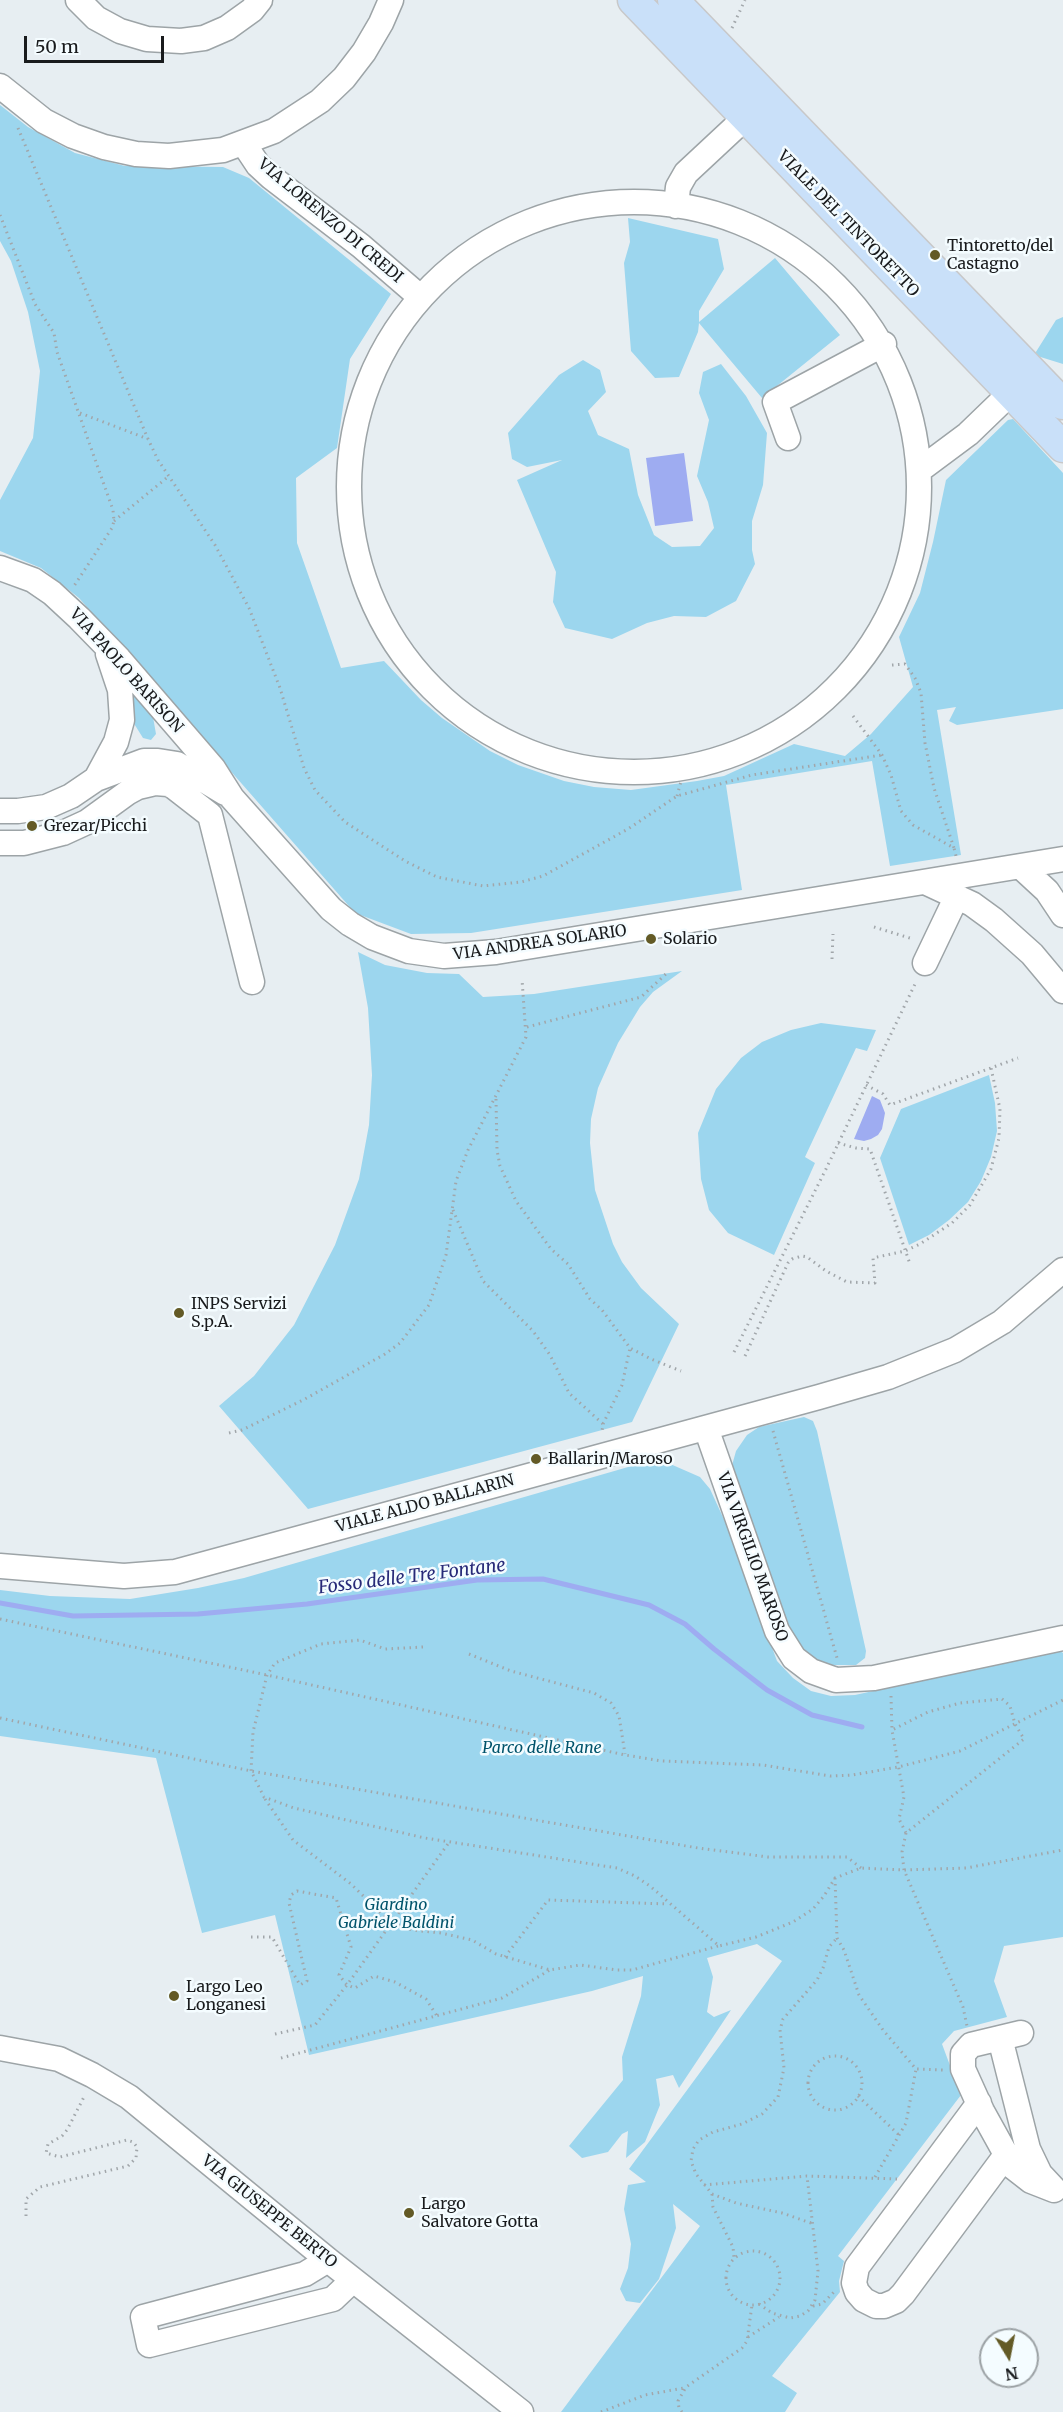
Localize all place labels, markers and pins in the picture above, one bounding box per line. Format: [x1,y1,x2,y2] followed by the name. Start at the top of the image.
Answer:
[947,236,1054,274] place label: Tintoretto/del Castagno
[928,248,942,262] marker: Tintoretto/del Castagno
[44,816,147,836] place label: Grezar/Picchi
[25,819,39,833] marker: Grezar/Picchi
[663,929,717,949] place label: Solario
[644,932,658,946] marker: Solario
[191,1294,287,1332] place label: INPS Servizi S.p.A.
[172,1306,186,1320] marker: INPS Servizi S.p.A.
[548,1449,672,1469] place label: Ballarin/Maroso
[529,1452,543,1466] marker: Ballarin/Maroso
[186,1977,266,2015] place label: Largo Leo Longanesi
[167,1989,181,2003] marker: Largo Leo Longanesi
[421,2194,538,2232] place label: Largo Salvatore Gotta
[402,2206,416,2220] marker: Largo Salvatore Gotta

